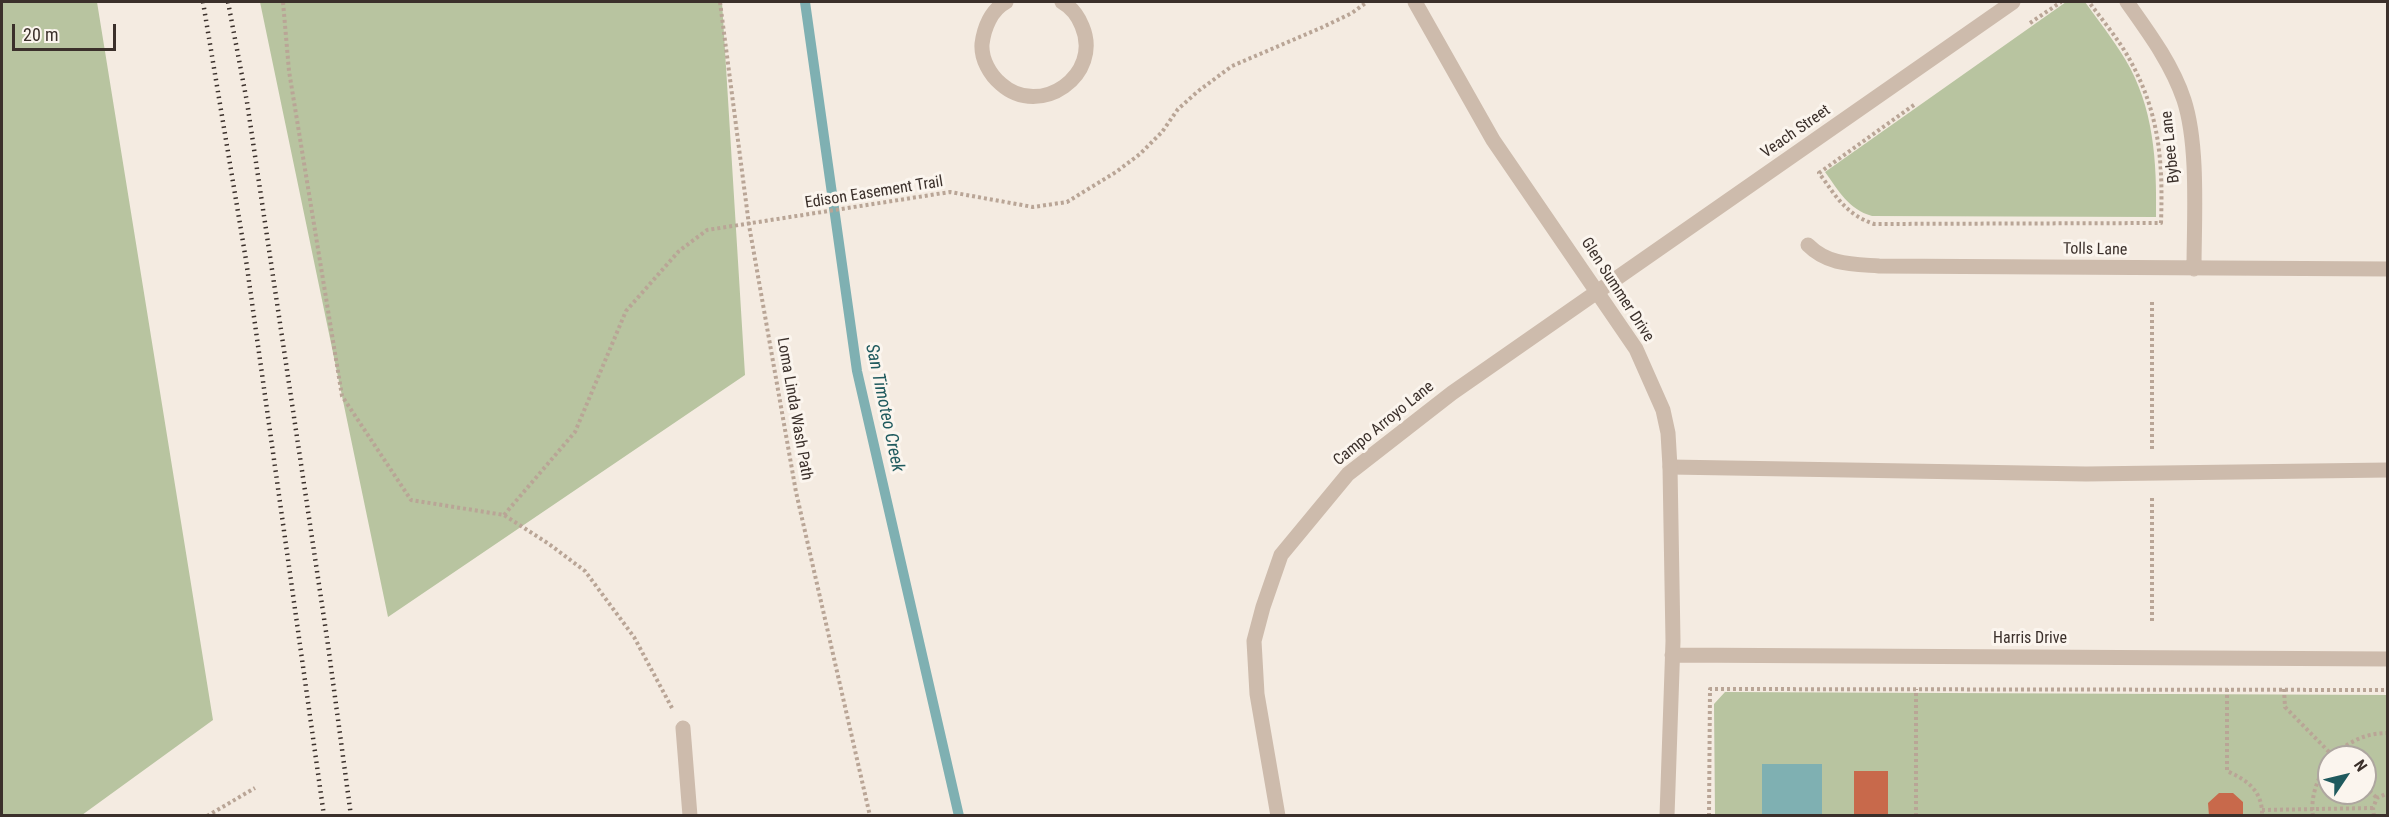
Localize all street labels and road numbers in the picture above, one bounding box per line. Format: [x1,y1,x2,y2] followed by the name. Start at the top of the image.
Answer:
[1758,101,1834,163] street label: Veach Street
[2158,110,2184,184] street label: Bybee Lane
[804,173,944,213] street label: Edison Easement Trail
[1576,234,1658,346] street label: Glen Summer Drive
[2063,240,2127,260] street label: Tolls Lane
[772,336,816,482] street label: Loma Linda Wash Path
[1330,378,1438,470] street label: Campo Arroyo Lane
[1993,629,2067,649] street label: Harris Drive

